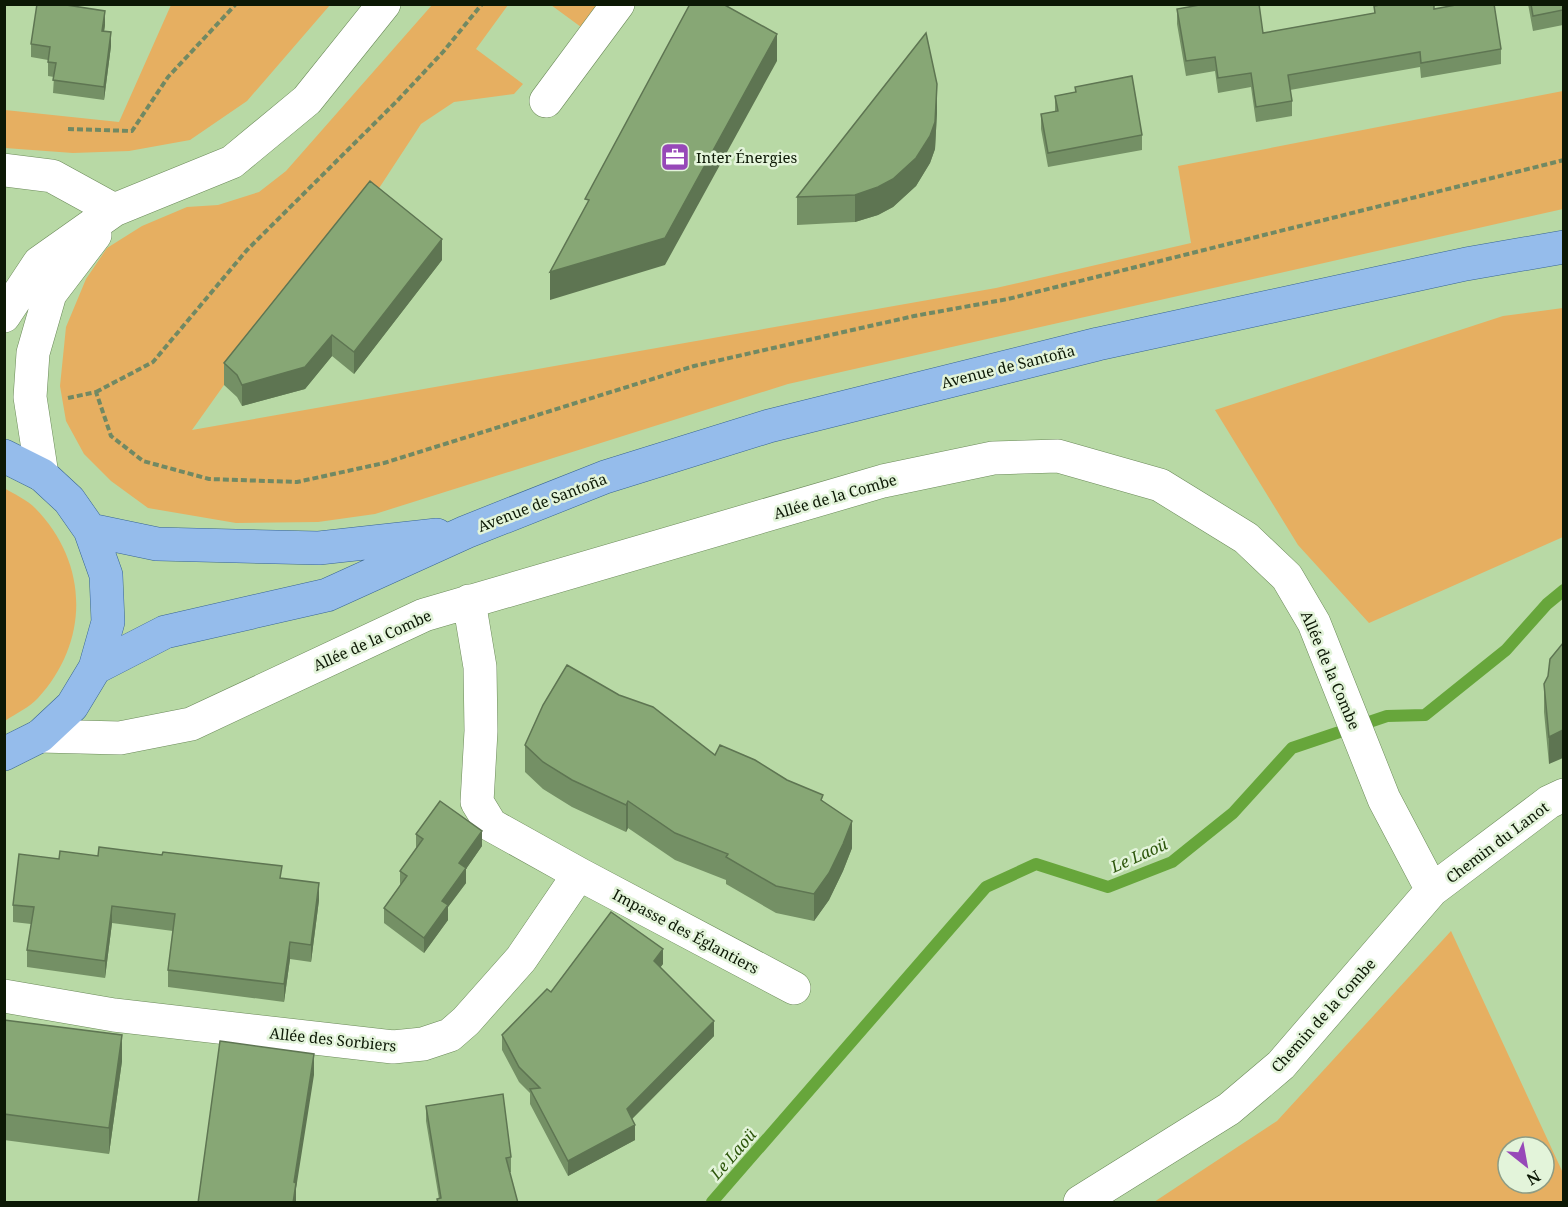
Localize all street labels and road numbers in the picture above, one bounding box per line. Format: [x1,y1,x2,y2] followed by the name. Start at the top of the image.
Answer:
[939,340,1077,392] street label: Avenue de Santoña
[474,468,610,536] street label: Avenue de Santoña
[771,469,899,523] street label: Allée de la Combe
[310,605,434,675] street label: Allée de la Combe
[1297,608,1365,732] street label: Allée de la Combe
[1442,797,1552,887] street label: Chemin du Lanot
[609,884,763,978] street label: Impasse des Églantiers
[1266,954,1380,1076] street label: Chemin de la Combe
[269,1022,398,1056] street label: Allée des Sorbiers

